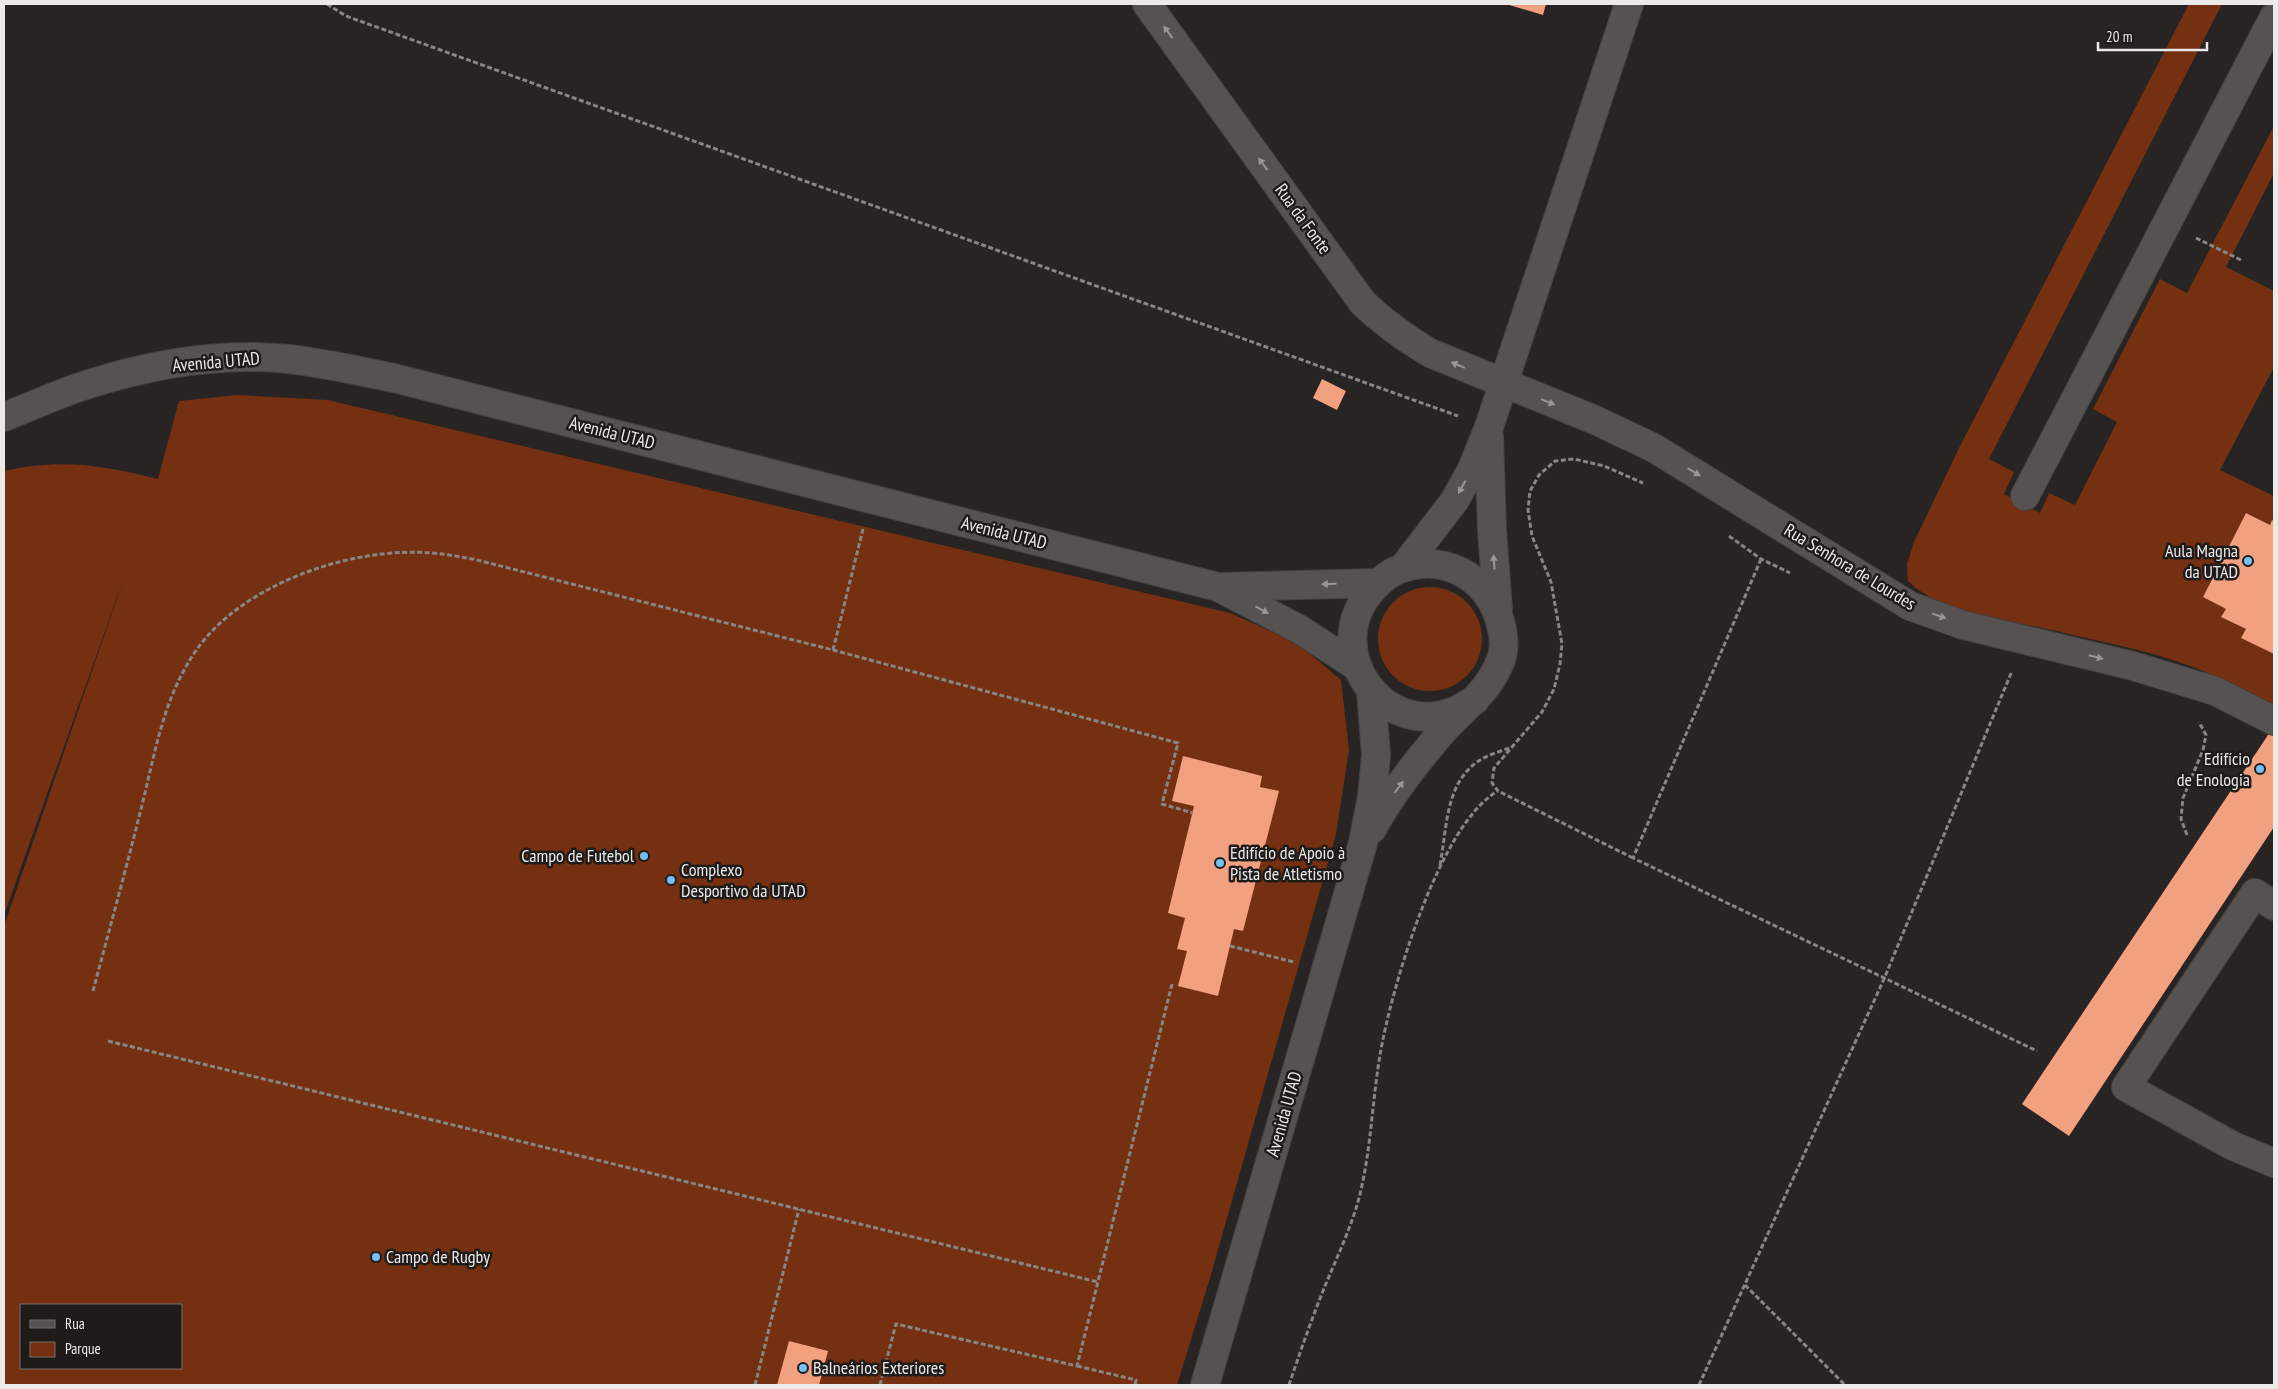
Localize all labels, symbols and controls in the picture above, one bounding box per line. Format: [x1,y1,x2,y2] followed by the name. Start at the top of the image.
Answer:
[2098,20,2207,52] scale bar
[1163,25,1173,39] one-way arrow
[2106,27,2132,46] text: 20 m
[1258,157,1268,171] one-way arrow
[1270,179,1337,258] street label: Rua da Fonte
[171,346,260,377] street label: Avenida UTAD
[1451,360,1465,368] one-way arrow
[1541,398,1556,406] one-way arrow
[567,411,657,454] street label: Avenida UTAD
[1687,468,1700,477] one-way arrow
[1458,480,1466,495] one-way arrow
[959,511,1049,554] street label: Avenida UTAD
[1780,518,1920,615] street label: Rua Senhora de Lourdes
[2165,539,2238,583] place label: Aula Magna da UTAD
[1490,554,1498,570] one-way arrow
[2242,555,2254,567] marker: Aula Magna da UTAD
[1320,580,1336,588] one-way arrow
[1254,606,1269,614] one-way arrow
[1932,612,1947,620] one-way arrow
[2089,653,2104,661] one-way arrow
[2177,747,2250,791] place label: Edifício de Enologia
[2254,763,2266,775] marker: Edifício de Enologia
[1394,780,1404,794] one-way arrow
[1230,841,1345,885] place label: Edifício de Apoio à Pista de Atletismo
[521,844,635,867] place label: Campo de Futebol
[638,850,650,862] marker: Campo de Futebol
[1214,857,1226,869] marker: Edifício de Apoio à Pista de Atletismo
[681,858,806,902] place label: Complexo Desportivo da UTAD
[665,874,677,886] marker: Complexo Desportivo da UTAD
[1260,1069,1307,1159] street label: Avenida UTAD
[386,1245,490,1268] place label: Campo de Rugby
[370,1251,382,1263] marker: Campo de Rugby
[20,1304,182,1369] legend
[65,1314,85,1333] text: Rua
[65,1339,101,1358] text: Parque
[813,1356,944,1379] place label: Balneários Exteriores
[797,1362,809,1374] marker: Balneários Exteriores

